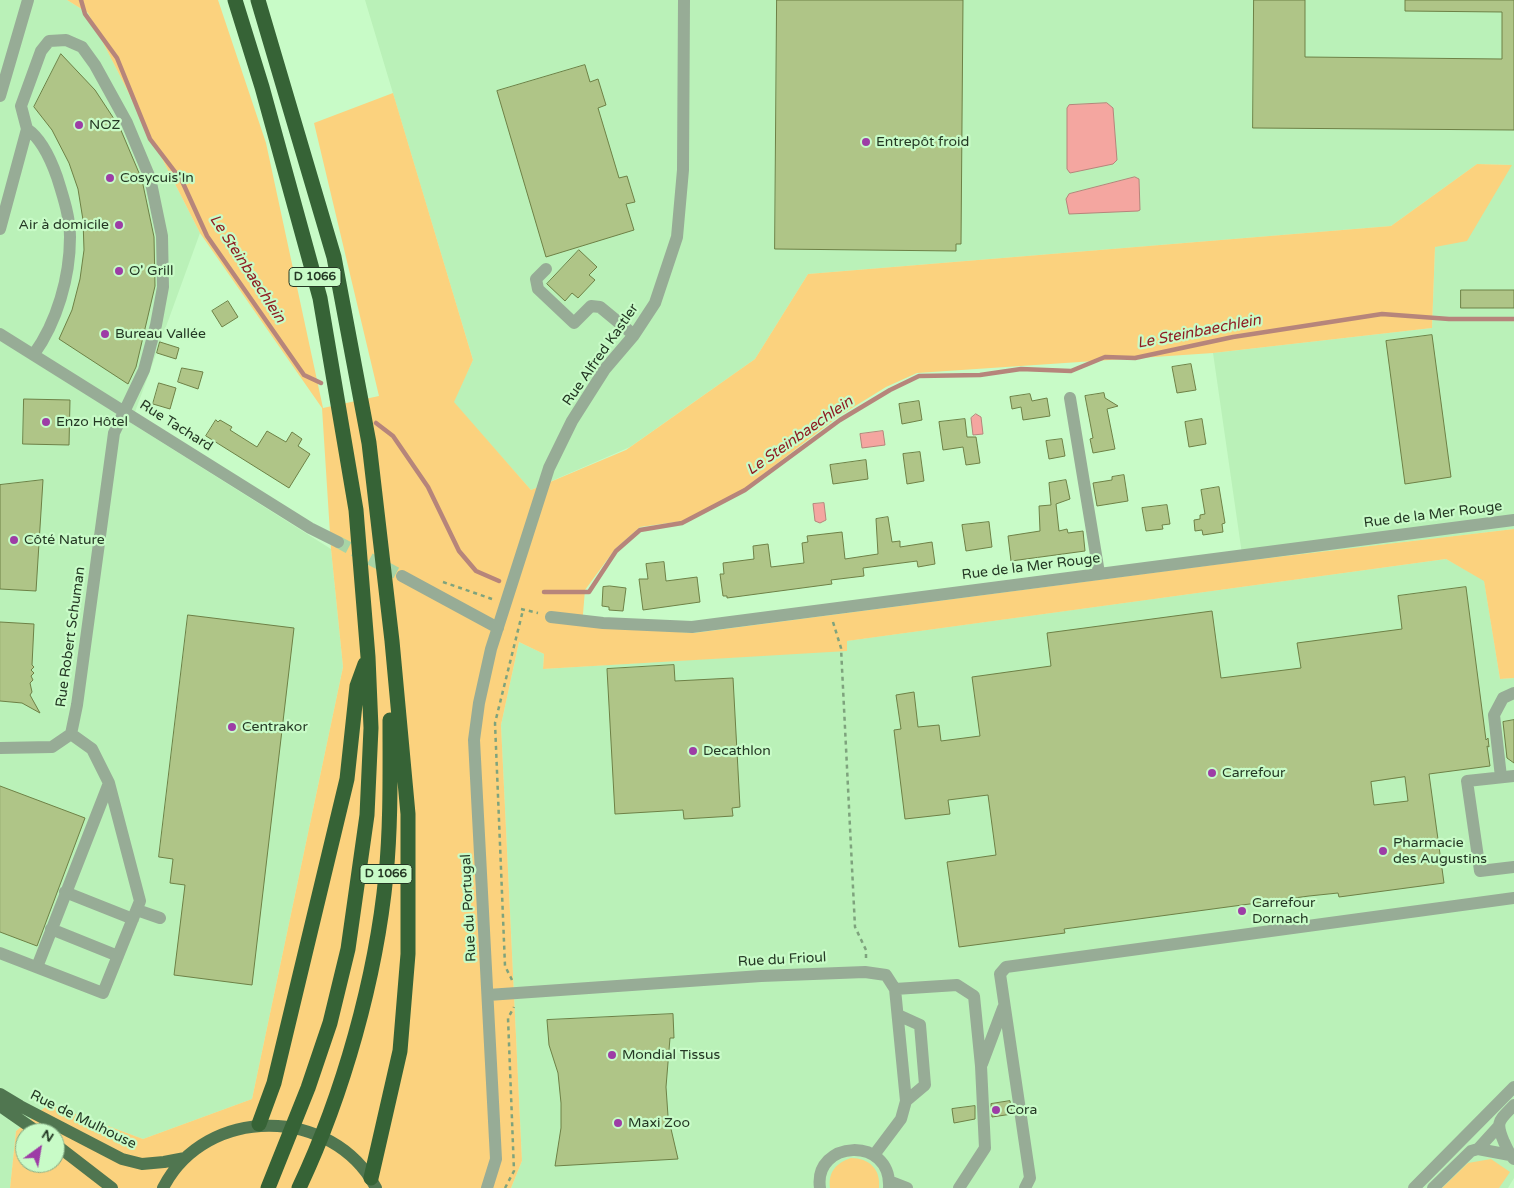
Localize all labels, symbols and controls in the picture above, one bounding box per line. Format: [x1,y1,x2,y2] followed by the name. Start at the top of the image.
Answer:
[89,117,121,133] place label: NOZ
[73,119,85,131] marker: NOZ
[876,134,969,150] place label: Entrepôt froid
[860,136,872,148] marker: Entrepôt froid
[120,170,194,186] place label: Cosycuis'In
[104,172,116,184] marker: Cosycuis'In
[205,211,289,327] water label: Le Steinbaechlein
[19,217,109,233] place label: Air à domicile
[113,219,125,231] marker: Air à domicile
[129,263,174,279] place label: O' Grill
[113,265,125,277] marker: O' Grill
[289,268,341,286] road number: D 1066
[559,301,643,409] street label: Rue Alfred Kastler
[1136,311,1262,353] water label: Le Steinbaechlein
[115,326,206,342] place label: Bureau Vallée
[99,328,111,340] marker: Bureau Vallée
[743,393,857,479] water label: Le Steinbaechlein
[136,397,216,455] street label: Rue Tachard
[56,414,128,430] place label: Enzo Hôtel
[40,416,52,428] marker: Enzo Hôtel
[1363,498,1503,532] street label: Rue de la Mer Rouge
[24,532,105,548] place label: Côté Nature
[8,534,20,546] marker: Côté Nature
[961,550,1101,584] street label: Rue de la Mer Rouge
[53,566,89,708] street label: Rue Robert Schuman
[242,719,308,735] place label: Centrakor
[226,721,238,733] marker: Centrakor
[703,743,771,759] place label: Decathlon
[687,745,699,757] marker: Decathlon
[1222,765,1285,781] place label: Carrefour
[1206,767,1218,779] marker: Carrefour
[1393,835,1487,868] place label: Pharmacie des Augustins
[1377,845,1389,857] marker: Pharmacie des Augustins
[458,854,480,962] street label: Rue du Portugal
[360,864,412,884] road number: D 1066
[1252,895,1315,928] place label: Carrefour Dornach
[1236,905,1248,917] marker: Carrefour Dornach
[737,949,827,971] street label: Rue du Frioul
[622,1047,720,1063] place label: Mondial Tissus
[606,1049,618,1061] marker: Mondial Tissus
[27,1087,139,1153] street label: Rue de Mulhouse
[1006,1102,1037,1118] place label: Cora
[990,1104,1002,1116] marker: Cora
[628,1115,690,1131] place label: Maxi Zoo
[612,1117,624,1129] marker: Maxi Zoo
[15,1123,65,1173] north arrow
[38,1126,57,1146] text: N

